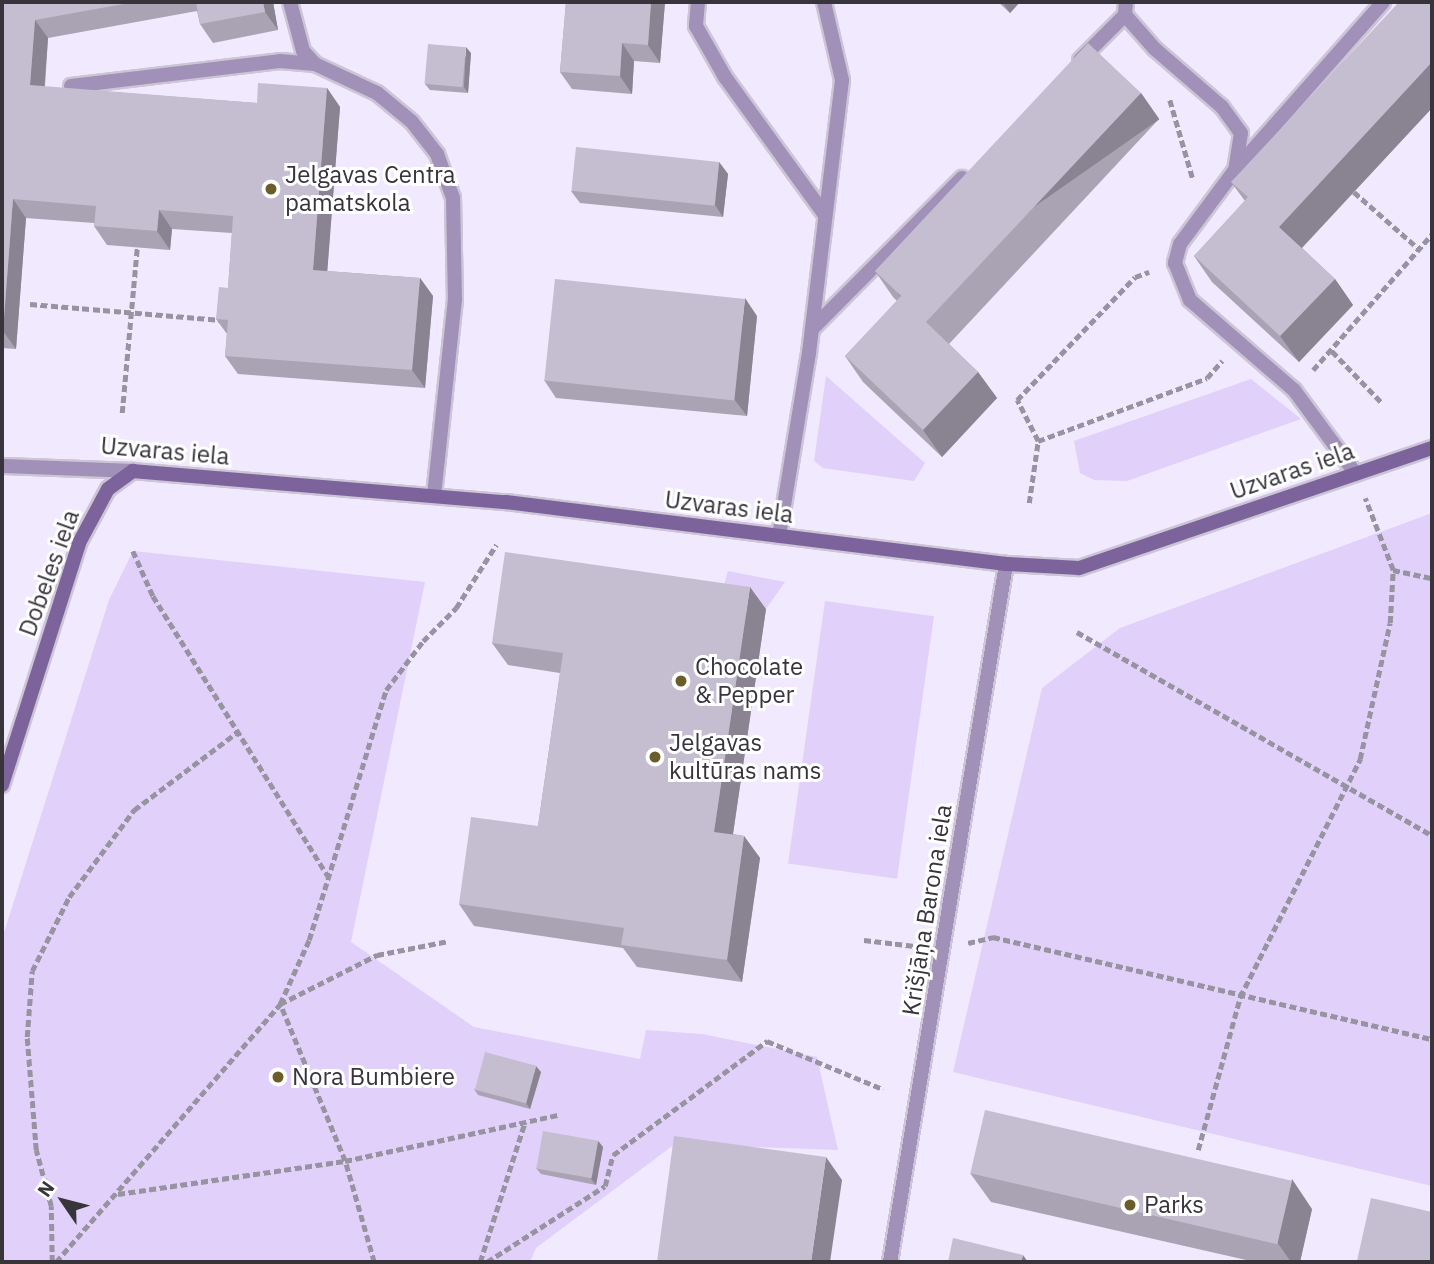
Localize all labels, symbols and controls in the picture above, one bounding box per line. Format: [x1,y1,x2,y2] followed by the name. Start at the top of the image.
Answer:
[285,161,456,217] place label: Jelgavas Centra pamatskola
[263,181,279,197] marker: Jelgavas Centra pamatskola
[99,431,231,471] street label: Uzvaras iela
[1226,436,1358,506] street label: Uzvaras iela
[663,485,795,529] street label: Uzvaras iela
[13,506,85,640] street label: Dobeles iela
[695,653,803,709] place label: Chocolate & Pepper
[673,673,689,689] marker: Chocolate & Pepper
[669,729,821,785] place label: Jelgavas kultūras nams
[647,749,663,765] marker: Jelgavas kultūras nams
[896,802,958,1018] street label: Krišjāņa Barona iela
[292,1063,455,1091] place label: Nora Bumbiere
[270,1069,286,1085] marker: Nora Bumbiere
[28,1166,98,1236] north arrow
[32,1176,60,1201] text: N
[1144,1191,1204,1219] place label: Parks
[1122,1197,1138,1213] marker: Parks

